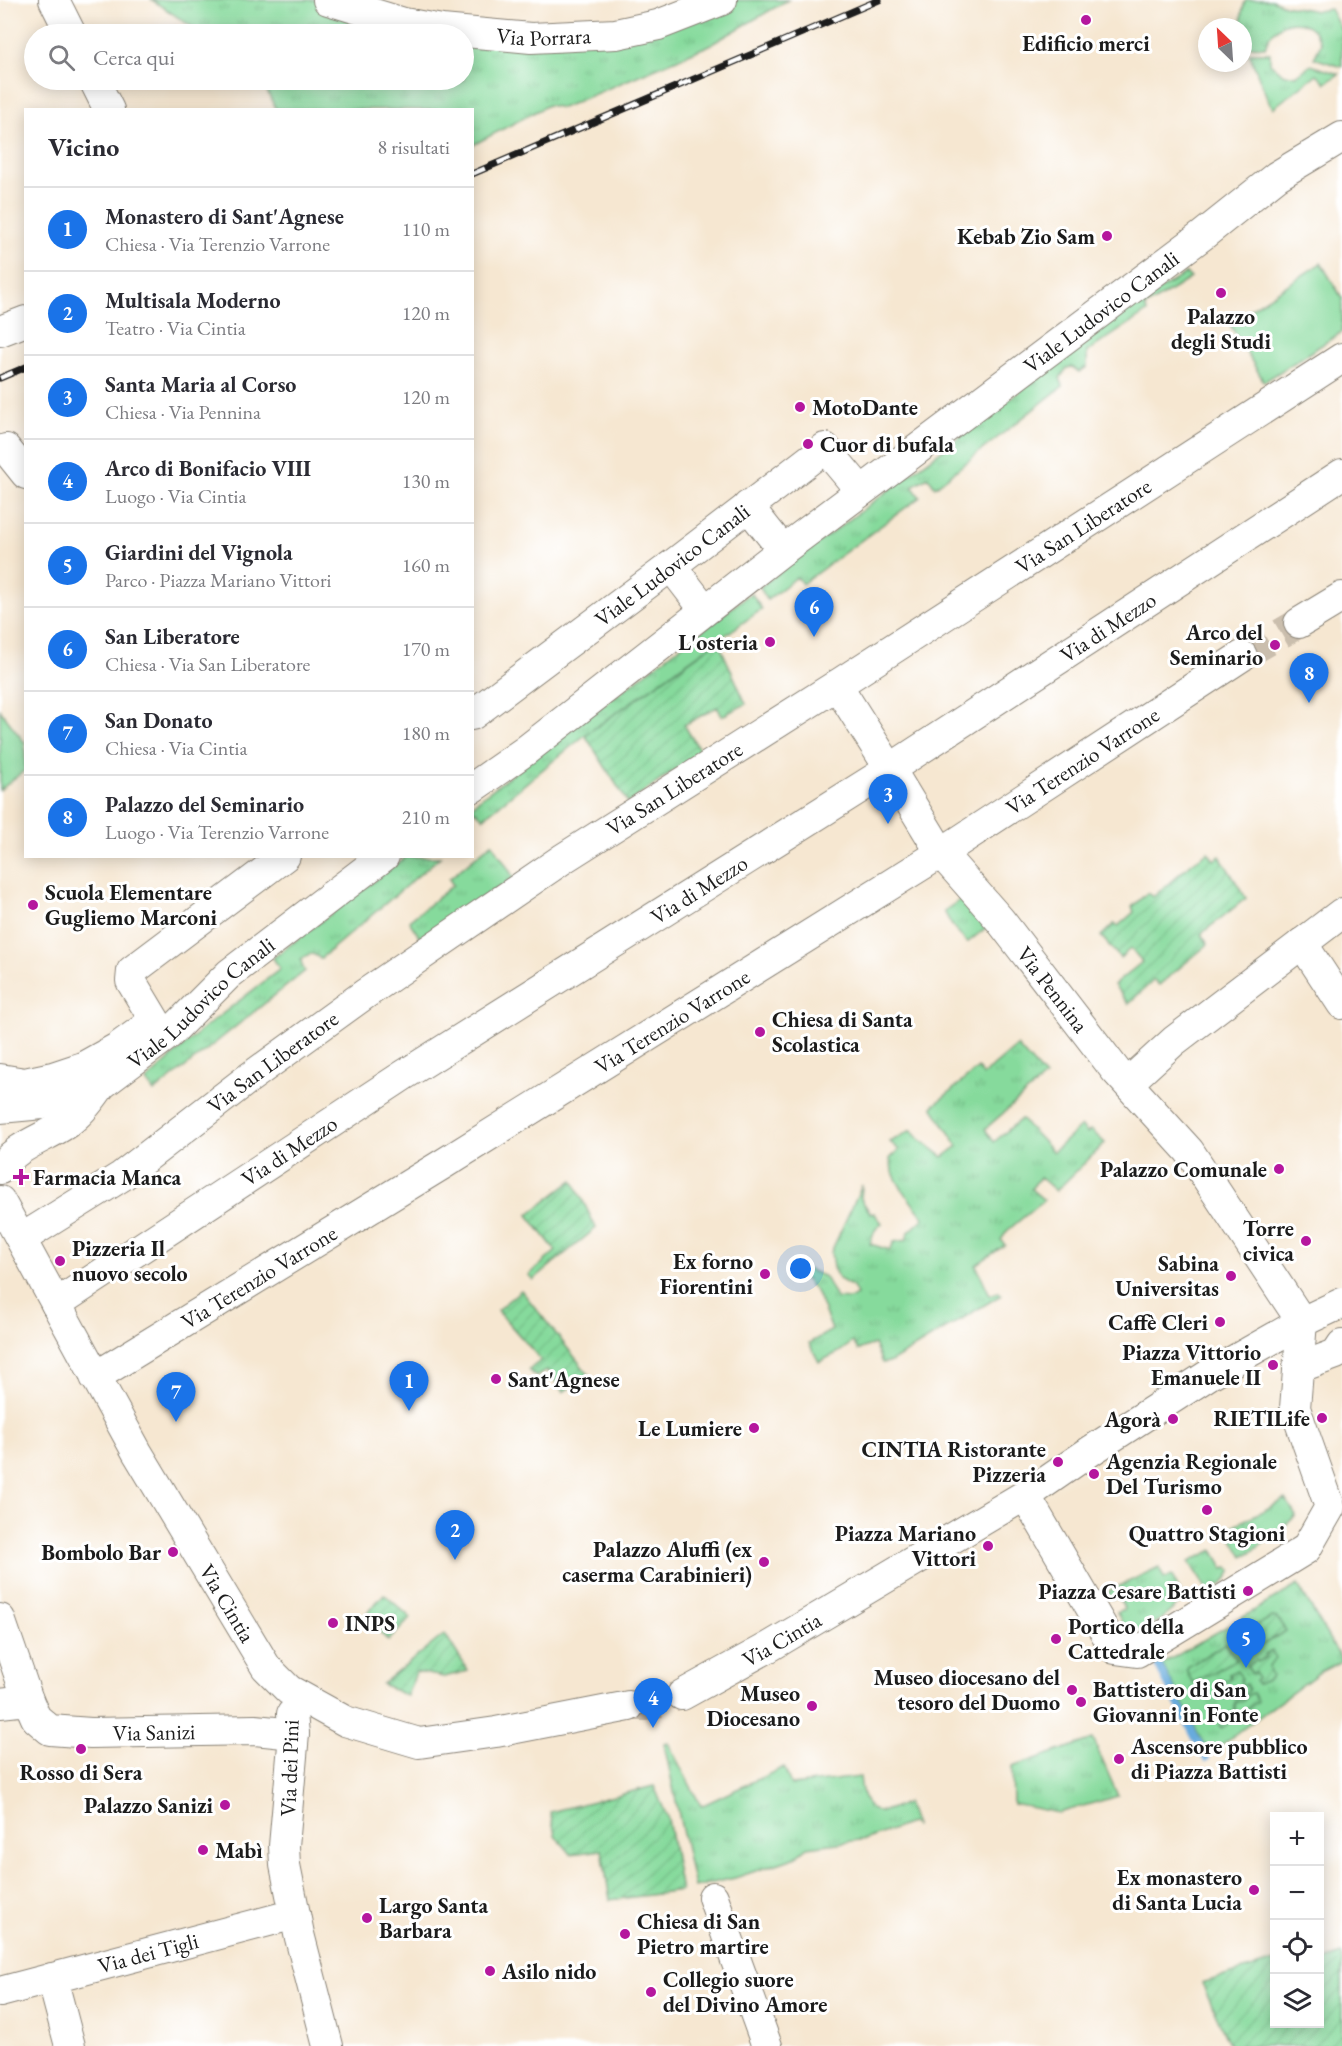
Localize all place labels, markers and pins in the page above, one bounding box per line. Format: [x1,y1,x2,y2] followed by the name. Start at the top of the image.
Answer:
[1079,13,1093,27] marker: Edificio merci
[1022,29,1150,58] place label: Edificio merci
[957,222,1095,251] place label: Kebab Zio Sam
[1100,229,1114,243] marker: Kebab Zio Sam
[1214,286,1228,300] marker: Palazzo degli Studi
[1171,302,1271,356] place label: Palazzo degli Studi
[812,393,918,422] place label: MotoDante
[793,400,807,414] marker: MotoDante
[820,430,954,459] place label: Cuor di bufala
[801,437,815,451] marker: Cuor di bufala
[794,588,834,637] pin: 6
[1170,618,1263,672] place label: Arco del Seminario
[678,628,758,657] place label: L'osteria
[763,635,777,649] marker: L'osteria
[1268,638,1282,652] marker: Arco del Seminario
[1290,654,1328,703] pin: 8
[868,774,908,824] pin: 3
[45,878,218,932] place label: Scuola Elementare Gugliemo Marconi
[26,898,40,912] marker: Scuola Elementare Gugliemo Marconi
[772,1005,913,1059] place label: Chiesa di Santa Scolastica
[753,1025,767,1039] marker: Chiesa di Santa Scolastica
[1100,1155,1267,1184] place label: Palazzo Comunale
[1272,1162,1286,1176] marker: Palazzo Comunale
[33,1163,182,1192] place label: Farmacia Manca
[14,1170,28,1184] marker: Farmacia Manca
[1243,1214,1294,1268] place label: Torre civica
[72,1234,188,1288] place label: Pizzeria Il nuovo secolo
[1299,1234,1313,1248] marker: Torre civica
[660,1247,754,1301] place label: Ex forno Fiorentini
[1115,1249,1219,1303] place label: Sabina Universitas
[53,1254,67,1268] marker: Pizzeria Il nuovo secolo
[758,1267,772,1281] marker: Ex forno Fiorentini
[1224,1269,1238,1283] marker: Sabina Universitas
[1108,1308,1208,1337] place label: Caffè Cleri
[1213,1315,1227,1329] marker: Caffè Cleri
[1122,1338,1261,1392] place label: Piazza Vittorio Emanuele II
[1266,1358,1280,1372] marker: Piazza Vittorio Emanuele II
[390,1362,428,1411] pin: 1
[508,1365,620,1394] place label: Sant'Agnese
[156,1372,195,1422] pin: 7
[489,1372,503,1386] marker: Sant'Agnese
[1213,1404,1310,1433] place label: RIETILife
[1104,1405,1161,1434] place label: Agorà
[1315,1411,1329,1425] marker: RIETILife
[1166,1412,1180,1426] marker: Agorà
[638,1414,742,1443] place label: Le Lumiere
[747,1421,761,1435] marker: Le Lumiere
[862,1435,1046,1489] place label: CINTIA Ristorante Pizzeria
[1105,1447,1277,1501] place label: Agenzia Regionale Del Turismo
[1051,1455,1065,1469] marker: CINTIA Ristorante Pizzeria
[1087,1467,1101,1481] marker: Agenzia Regionale Del Turismo
[1200,1503,1214,1517] marker: Quattro Stagioni
[436,1510,474,1560] pin: 2
[835,1519,976,1573] place label: Piazza Mariano Vittori
[1129,1519,1286,1548] place label: Quattro Stagioni
[562,1535,752,1589] place label: Palazzo Aluffi (ex caserma Carabinieri)
[41,1538,162,1567] place label: Bombolo Bar
[981,1539,995,1553] marker: Piazza Mariano Vittori
[166,1545,180,1559] marker: Bombolo Bar
[757,1555,771,1569] marker: Palazzo Aluffi (ex caserma Carabinieri)
[1038,1577,1237,1606] place label: Piazza Cesare Battisti
[1241,1584,1255,1598] marker: Piazza Cesare Battisti
[345,1609,395,1638] place label: INPS
[1068,1612,1184,1666] place label: Portico della Cattedrale
[326,1616,340,1630] marker: INPS
[1226,1618,1266,1668] pin: 5
[1049,1632,1063,1646] marker: Portico della Cattedrale
[874,1663,1060,1717] place label: Museo diocesano del tesoro del Duomo
[1093,1675,1259,1729] place label: Battistero di San Giovanni in Fonte
[634,1678,672,1728] pin: 4
[706,1679,800,1733] place label: Museo Diocesano
[1065,1683,1079,1697] marker: Museo diocesano del tesoro del Duomo
[1074,1695,1088,1709] marker: Battistero di San Giovanni in Fonte
[805,1699,819,1713] marker: Museo Diocesano
[1130,1732,1308,1786] place label: Ascensore pubblico di Piazza Battisti
[74,1742,88,1756] marker: Rosso di Sera
[1112,1752,1126,1766] marker: Ascensore pubblico di Piazza Battisti
[20,1758,143,1787] place label: Rosso di Sera
[84,1791,213,1820] place label: Palazzo Sanizi
[218,1798,232,1812] marker: Palazzo Sanizi
[215,1836,263,1865] place label: Mabì
[196,1843,210,1857] marker: Mabì
[1112,1863,1242,1917] place label: Ex monastero di Santa Lucia
[1247,1883,1261,1897] marker: Ex monastero di Santa Lucia
[379,1891,489,1945] place label: Largo Santa Barbara
[637,1907,769,1961] place label: Chiesa di San Pietro martire
[360,1911,374,1925] marker: Largo Santa Barbara
[618,1927,632,1941] marker: Chiesa di San Pietro martire
[501,1957,596,1986] place label: Asilo nido
[483,1964,497,1978] marker: Asilo nido
[663,1965,827,2019] place label: Collegio suore del Divino Amore
[644,1985,658,1999] marker: Collegio suore del Divino Amore

